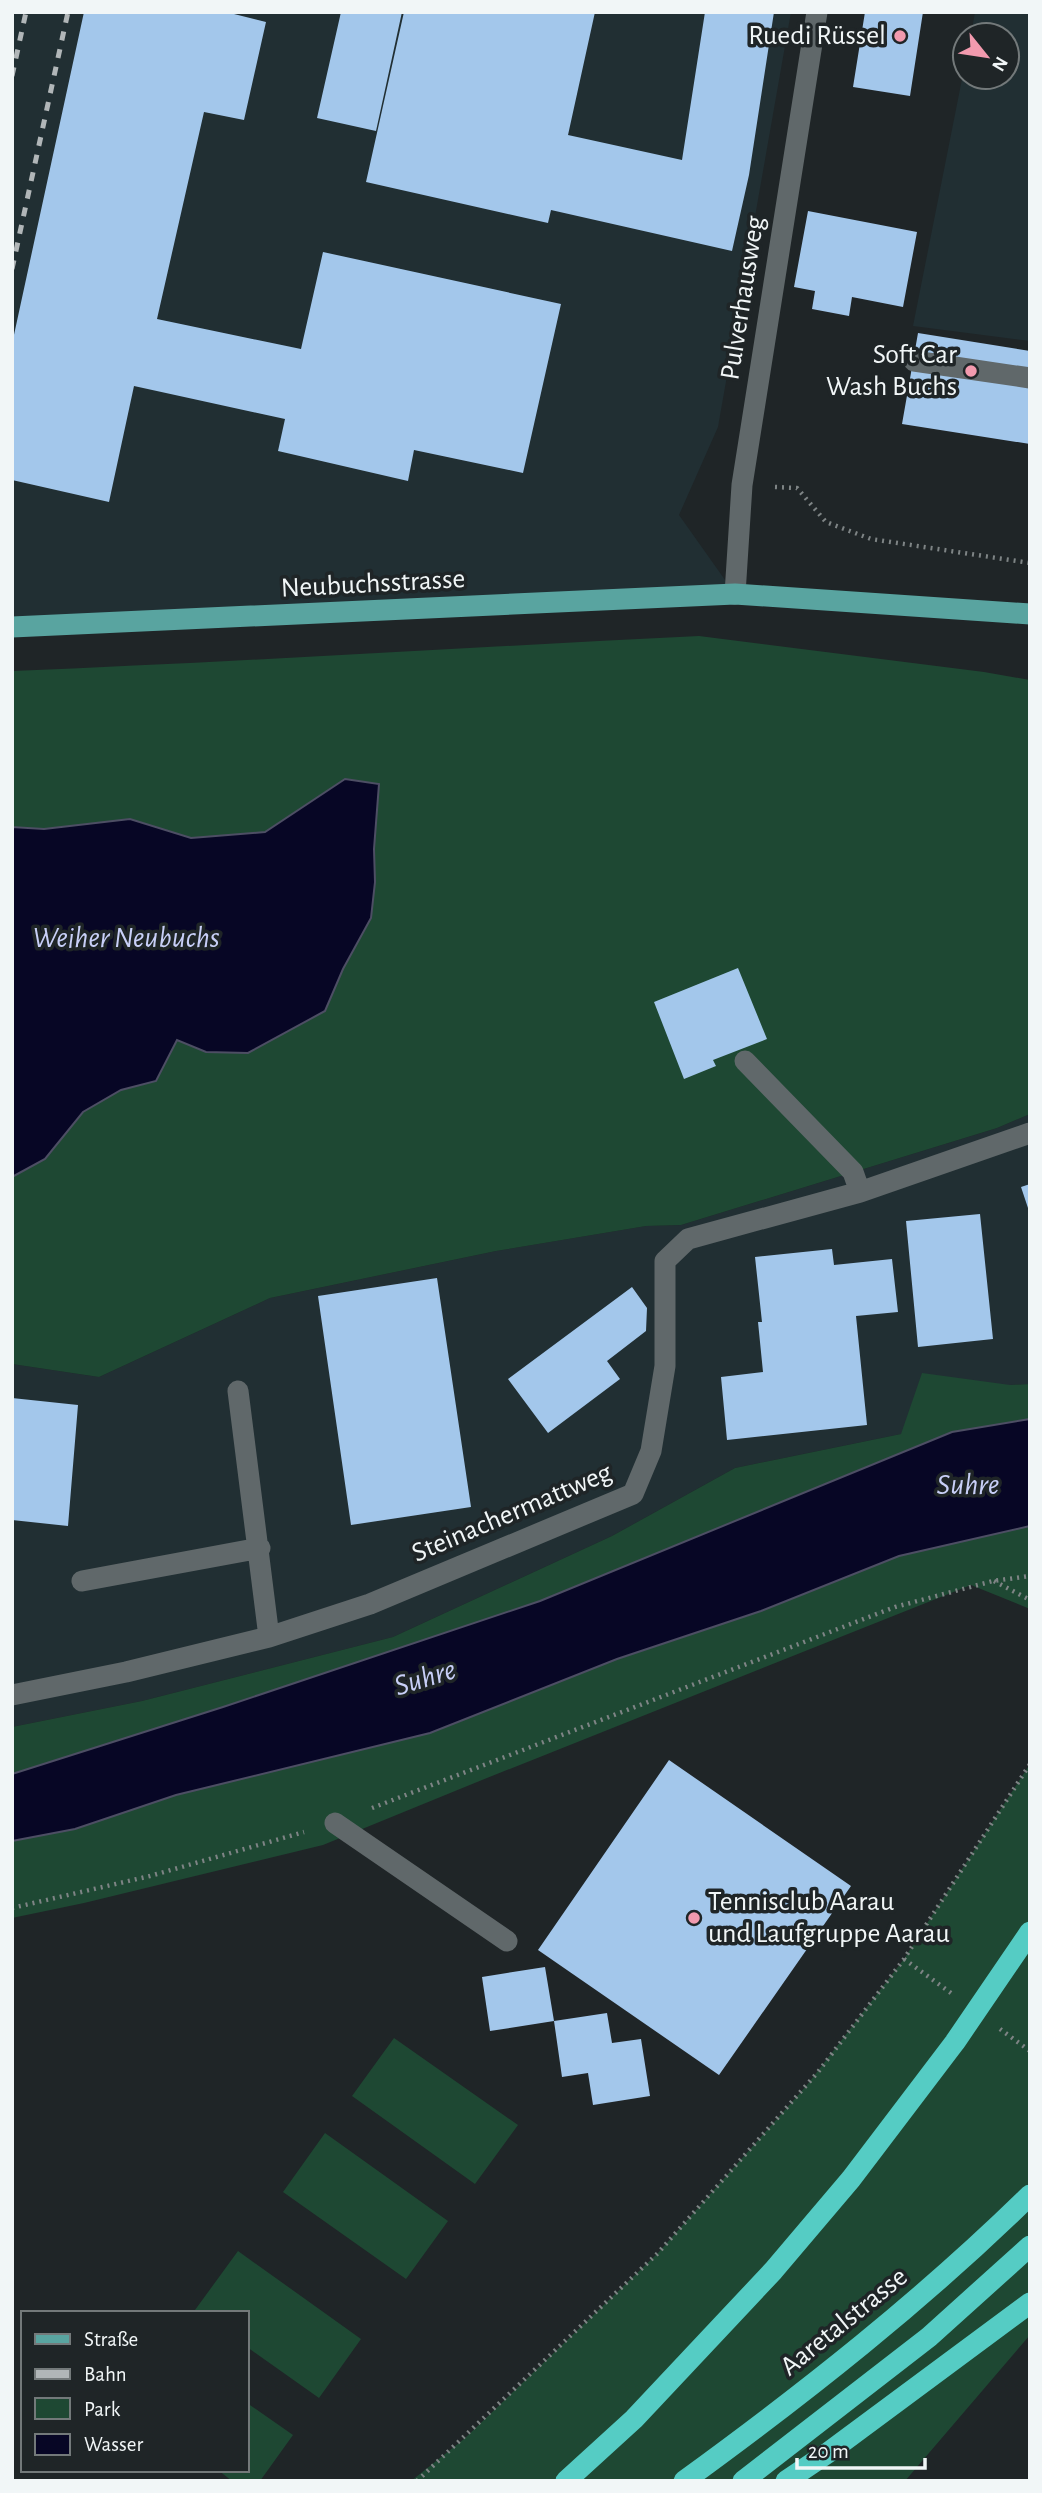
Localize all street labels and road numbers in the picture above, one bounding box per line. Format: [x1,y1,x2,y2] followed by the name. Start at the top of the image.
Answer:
[716,214,770,382] street label: Pulverhausweg
[280,565,466,603] street label: Neubuchsstrasse
[408,1458,616,1568] street label: Steinachermattweg
[775,2263,913,2381] street label: Aaretalstrasse

